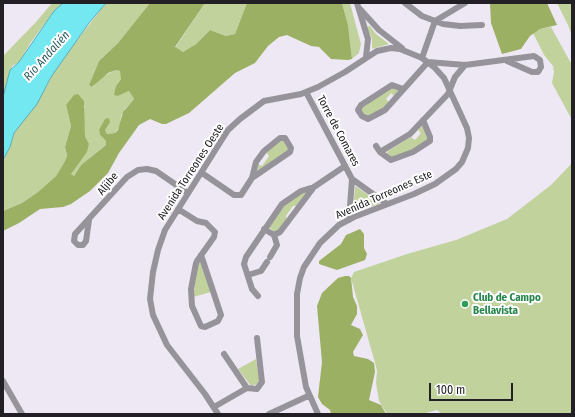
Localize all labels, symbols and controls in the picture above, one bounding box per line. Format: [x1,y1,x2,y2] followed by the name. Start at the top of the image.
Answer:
[21,28,73,84] water label: Río Andalién
[314,93,362,169] street label: Torre de Comares
[155,122,227,222] street label: Avenida Torreones Oeste
[334,168,434,222] street label: Avenida Torreones Este
[95,170,121,198] street label: Aljibe
[473,291,541,317] place label: Club de Campo Bellavista
[460,299,470,309] marker: Club de Campo Bellavista
[431,375,515,401] scale bar
[436,383,465,397] text: 100 m

